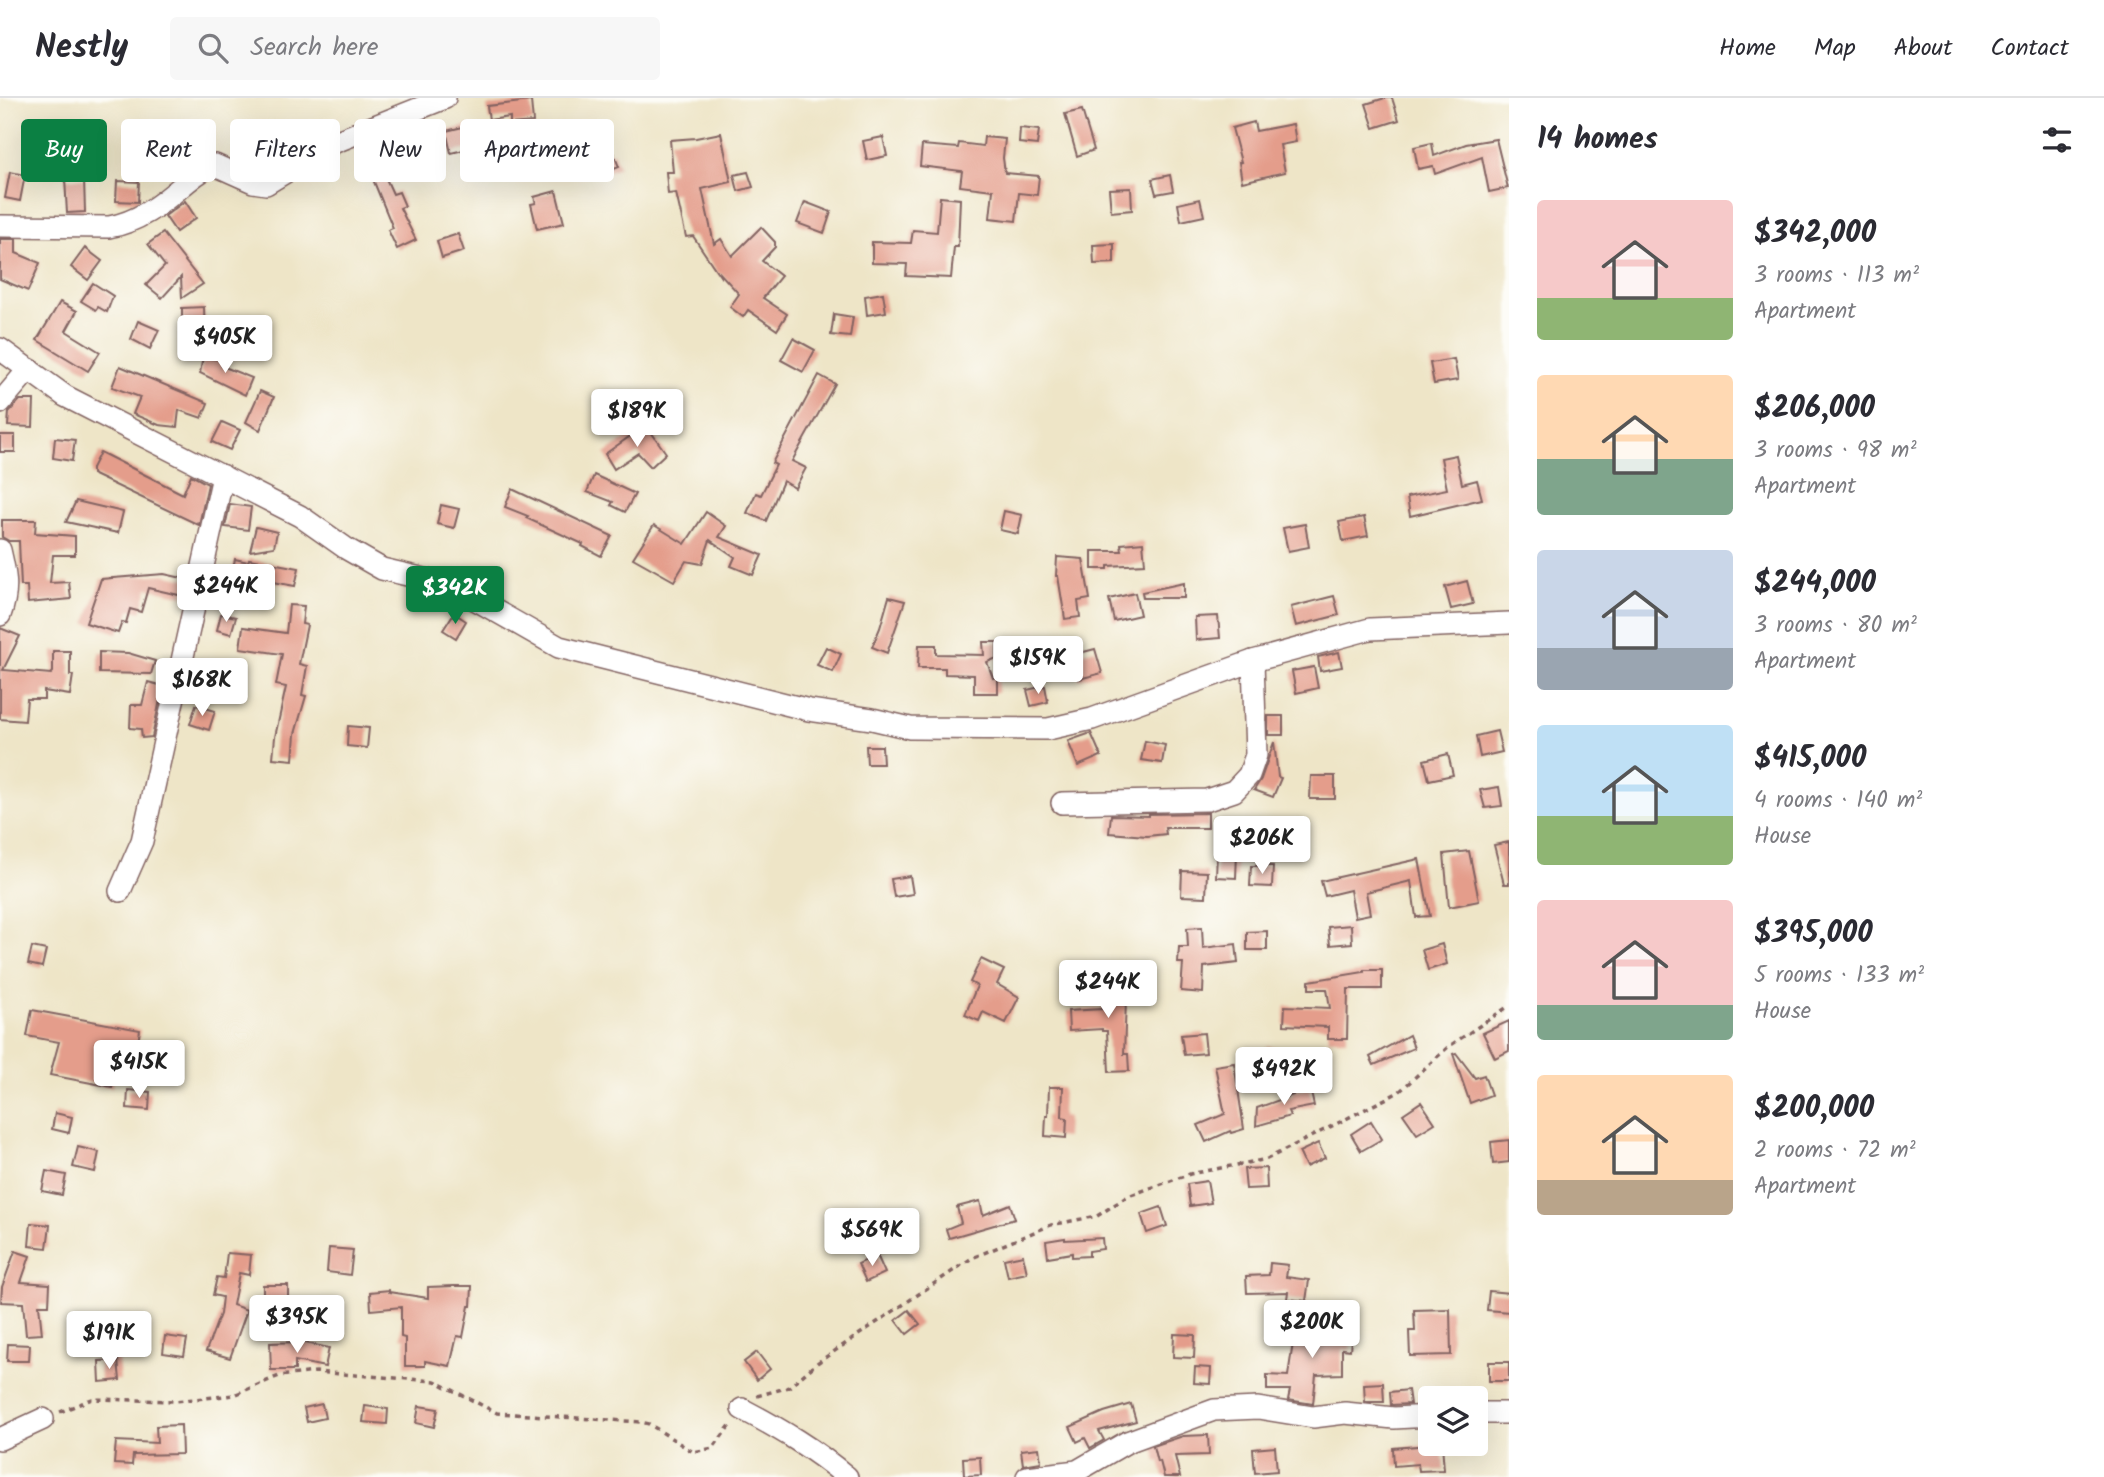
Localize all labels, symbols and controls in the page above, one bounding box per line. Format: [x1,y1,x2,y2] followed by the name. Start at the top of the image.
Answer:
[170,17,660,80] search box
[35,22,128,75] text: Nestly
[250,27,378,69] text: Search here
[194,29,232,67] icon: search
[1719,29,1776,68] text: Home
[1814,29,1856,68] text: Map
[1894,29,1952,68] text: About
[1990,29,2069,68] text: Contact
[1537,116,1658,164] text: 14 homes
[21,119,107,182] chip: Buy
[121,119,216,182] chip: Rent
[230,119,340,182] chip: Filters
[354,119,446,182] chip: New
[460,119,614,182] chip: Apartment
[2038,121,2076,159] icon: filters
[1754,210,1876,258] text: $342,000
[1593,228,1677,312] icon: home
[1754,258,1919,294] text: 3 rooms · 113 m²
[1754,294,1856,330] text: Apartment
[176,316,274,375] pin: $405K
[193,320,257,356] text: $405K
[1754,385,1875,433] text: $206,000
[588,390,686,449] pin: $189K
[607,394,667,430] text: $189K
[1593,403,1677,487] icon: home
[1754,433,1917,469] text: 3 rooms · 98 m²
[1754,469,1856,505] text: Apartment
[1754,560,1876,608] text: $244,000
[177,564,275,624] pin: $244K
[406,566,504,626] pin: $342K
[193,569,259,605] text: $244K
[422,571,488,607] text: $342K
[1593,578,1677,662] icon: home
[1754,608,1917,644] text: 3 rooms · 80 m²
[989,636,1087,696] pin: $159K
[1009,641,1067,677] text: $159K
[1754,644,1856,680] text: Apartment
[153,658,251,718] pin: $168K
[172,663,232,699] text: $168K
[1754,735,1866,783] text: $415,000
[1593,753,1677,837] icon: home
[1754,783,1922,819] text: 4 rooms · 140 m²
[1213,816,1311,876] pin: $206K
[1754,819,1811,855] text: House
[1229,821,1295,857] text: $206K
[1754,910,1873,958] text: $395,000
[1593,928,1677,1012] icon: home
[1754,958,1924,994] text: 5 rooms · 133 m²
[1059,960,1157,1020] pin: $244K
[1075,965,1141,1001] text: $244K
[1754,994,1811,1030] text: House
[90,1040,188,1100] pin: $415K
[110,1045,168,1081] text: $415K
[1235,1048,1333,1107] pin: $492K
[1251,1052,1317,1088] text: $492K
[1754,1085,1874,1133] text: $200,000
[1593,1103,1677,1187] icon: home
[1754,1133,1916,1169] text: 2 rooms · 72 m²
[1754,1169,1856,1205] text: Apartment
[823,1208,921,1268] pin: $569K
[840,1213,904,1249] text: $569K
[248,1296,346,1355] pin: $395K
[265,1300,329,1336] text: $395K
[1263,1300,1361,1360] pin: $200K
[1280,1305,1344,1341] text: $200K
[60,1312,158,1371] pin: $191K
[83,1316,136,1352] text: $191K
[1418,1386,1488,1456] map controls
[1418,1386,1488,1456] button: layers

